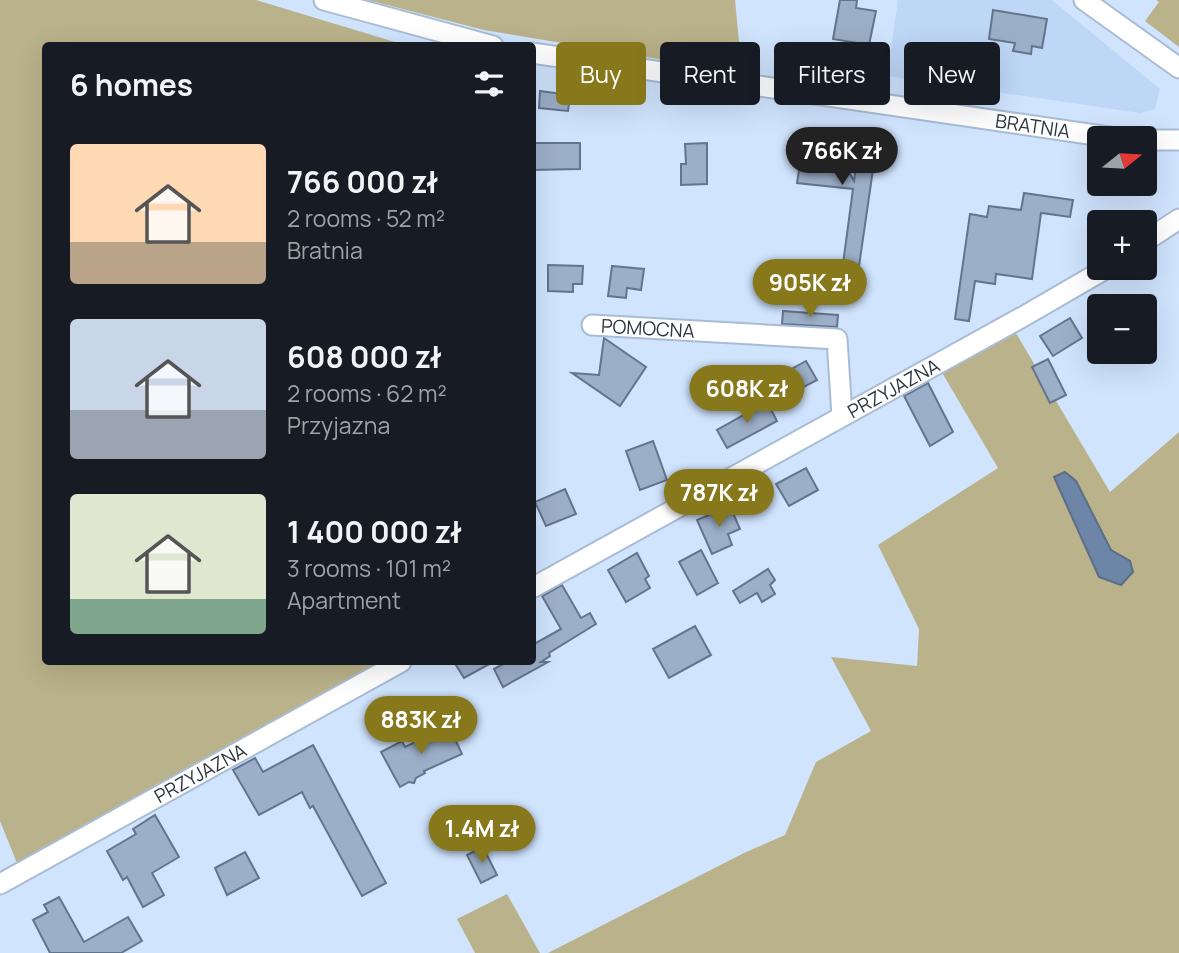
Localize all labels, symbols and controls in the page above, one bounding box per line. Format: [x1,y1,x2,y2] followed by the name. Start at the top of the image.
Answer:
[556,42,646,105] chip: Buy
[660,42,760,105] chip: Rent
[774,42,890,105] chip: Filters
[904,42,1000,105] chip: New
[70,64,193,105] text: 6 homes
[470,65,508,103] icon: filters
[994,108,1072,144] street label: BRATNIA
[1087,126,1157,196] north arrow
[1087,126,1157,364] map controls
[777,128,907,187] pin: 766K zł
[802,134,882,166] text: 766K zł
[287,161,438,202] text: 766 000 zł
[126,172,210,256] icon: home
[287,202,445,234] text: 2 rooms · 52 m²
[1087,210,1157,280] button: +
[287,234,363,266] text: Bratnia
[745,260,875,319] pin: 905K zł
[769,266,851,298] text: 905K zł
[1087,294,1157,364] button: −
[600,313,695,344] street label: POMOCNA
[287,336,442,377] text: 608 000 zł
[126,347,210,431] icon: home
[843,352,944,424] street label: PRZYJAZNA
[682,366,812,425] pin: 608K zł
[705,372,789,404] text: 608K zł
[287,377,447,409] text: 2 rooms · 62 m²
[287,409,390,441] text: Przyjazna
[654,470,784,529] pin: 787K zł
[680,476,758,508] text: 787K zł
[287,511,462,552] text: 1 400 000 zł
[126,522,210,606] icon: home
[287,552,451,584] text: 3 rooms · 101 m²
[287,584,401,616] text: Apartment
[356,696,486,756] pin: 883K zł
[380,703,462,735] text: 883K zł
[150,737,251,809] street label: PRZYJAZNA
[417,806,547,865] pin: 1.4M zł
[445,812,519,844] text: 1.4M zł

